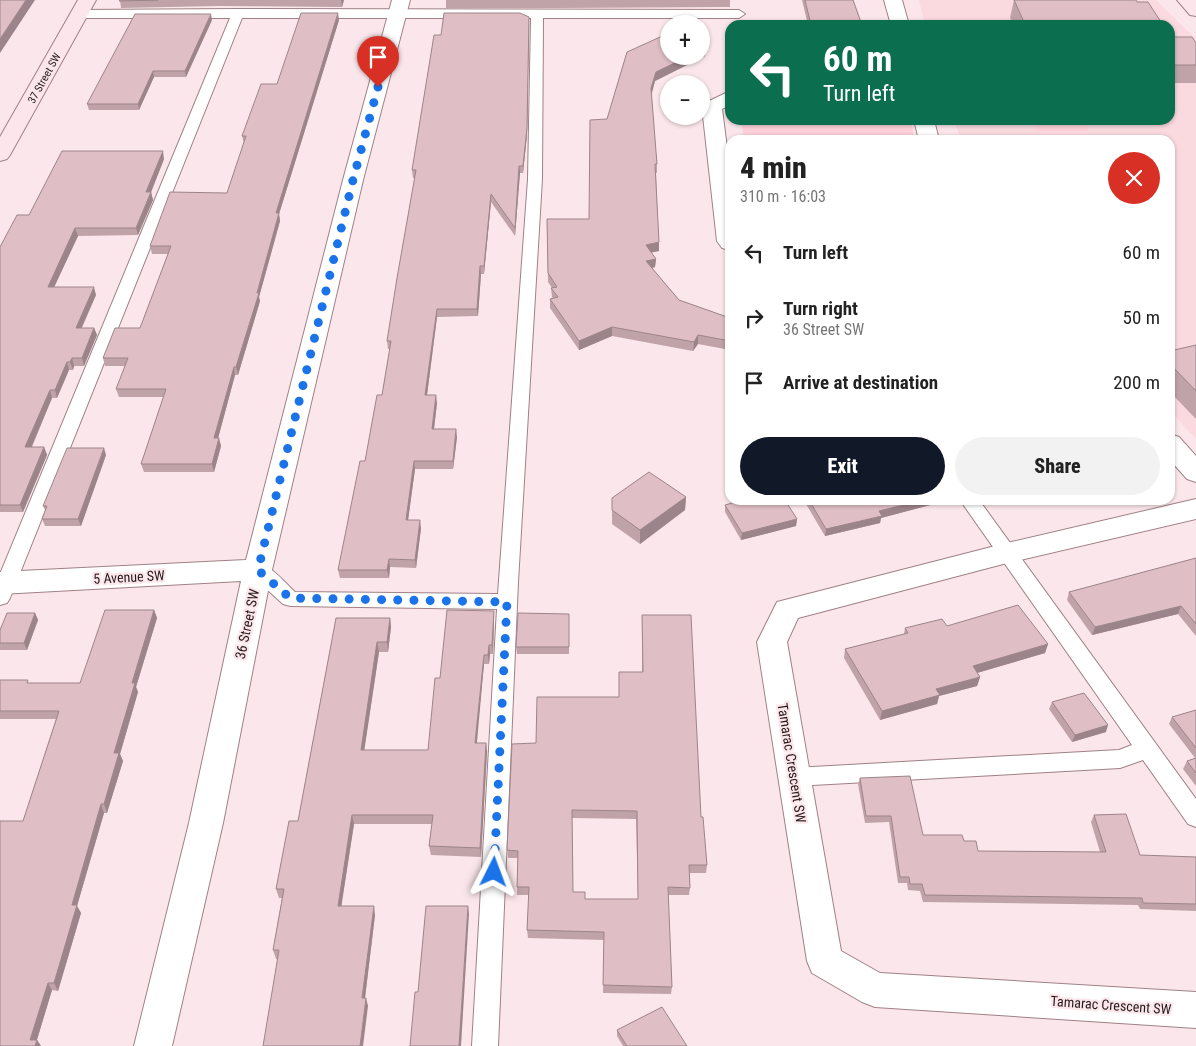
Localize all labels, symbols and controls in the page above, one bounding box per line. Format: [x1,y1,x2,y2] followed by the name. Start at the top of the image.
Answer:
[660,15,710,125] map controls
[660,15,710,65] button: +
[357,36,399,87] pin
[823,39,892,80] text: 60 m
[740,40,805,105] icon: left
[364,43,392,71] icon: arrive
[25,50,64,106] street label: 37 Street SW
[660,75,710,125] button: −
[823,81,895,106] text: Turn left
[740,150,807,185] text: 4 min
[1108,152,1160,204] button: close
[740,187,826,206] text: 310 m · 16:03
[740,239,768,267] icon: left
[783,241,848,264] text: Turn left
[1123,241,1160,264] text: 60 m
[783,297,858,320] text: Turn right
[740,304,768,332] icon: right
[1123,306,1160,329] text: 50 m
[783,320,864,339] text: 36 Street SW
[740,369,768,397] icon: arrive
[783,371,938,394] text: Arrive at destination
[1113,371,1160,394] text: 200 m
[740,437,945,495] button: Exit
[955,437,1160,495] button: Share
[93,567,165,587] street label: 5 Avenue SW
[232,587,262,660] street label: 36 Street SW
[775,702,809,824] street label: Tamarac Crescent SW
[467,845,519,897] position arrow
[1050,993,1172,1017] street label: Tamarac Crescent SW

